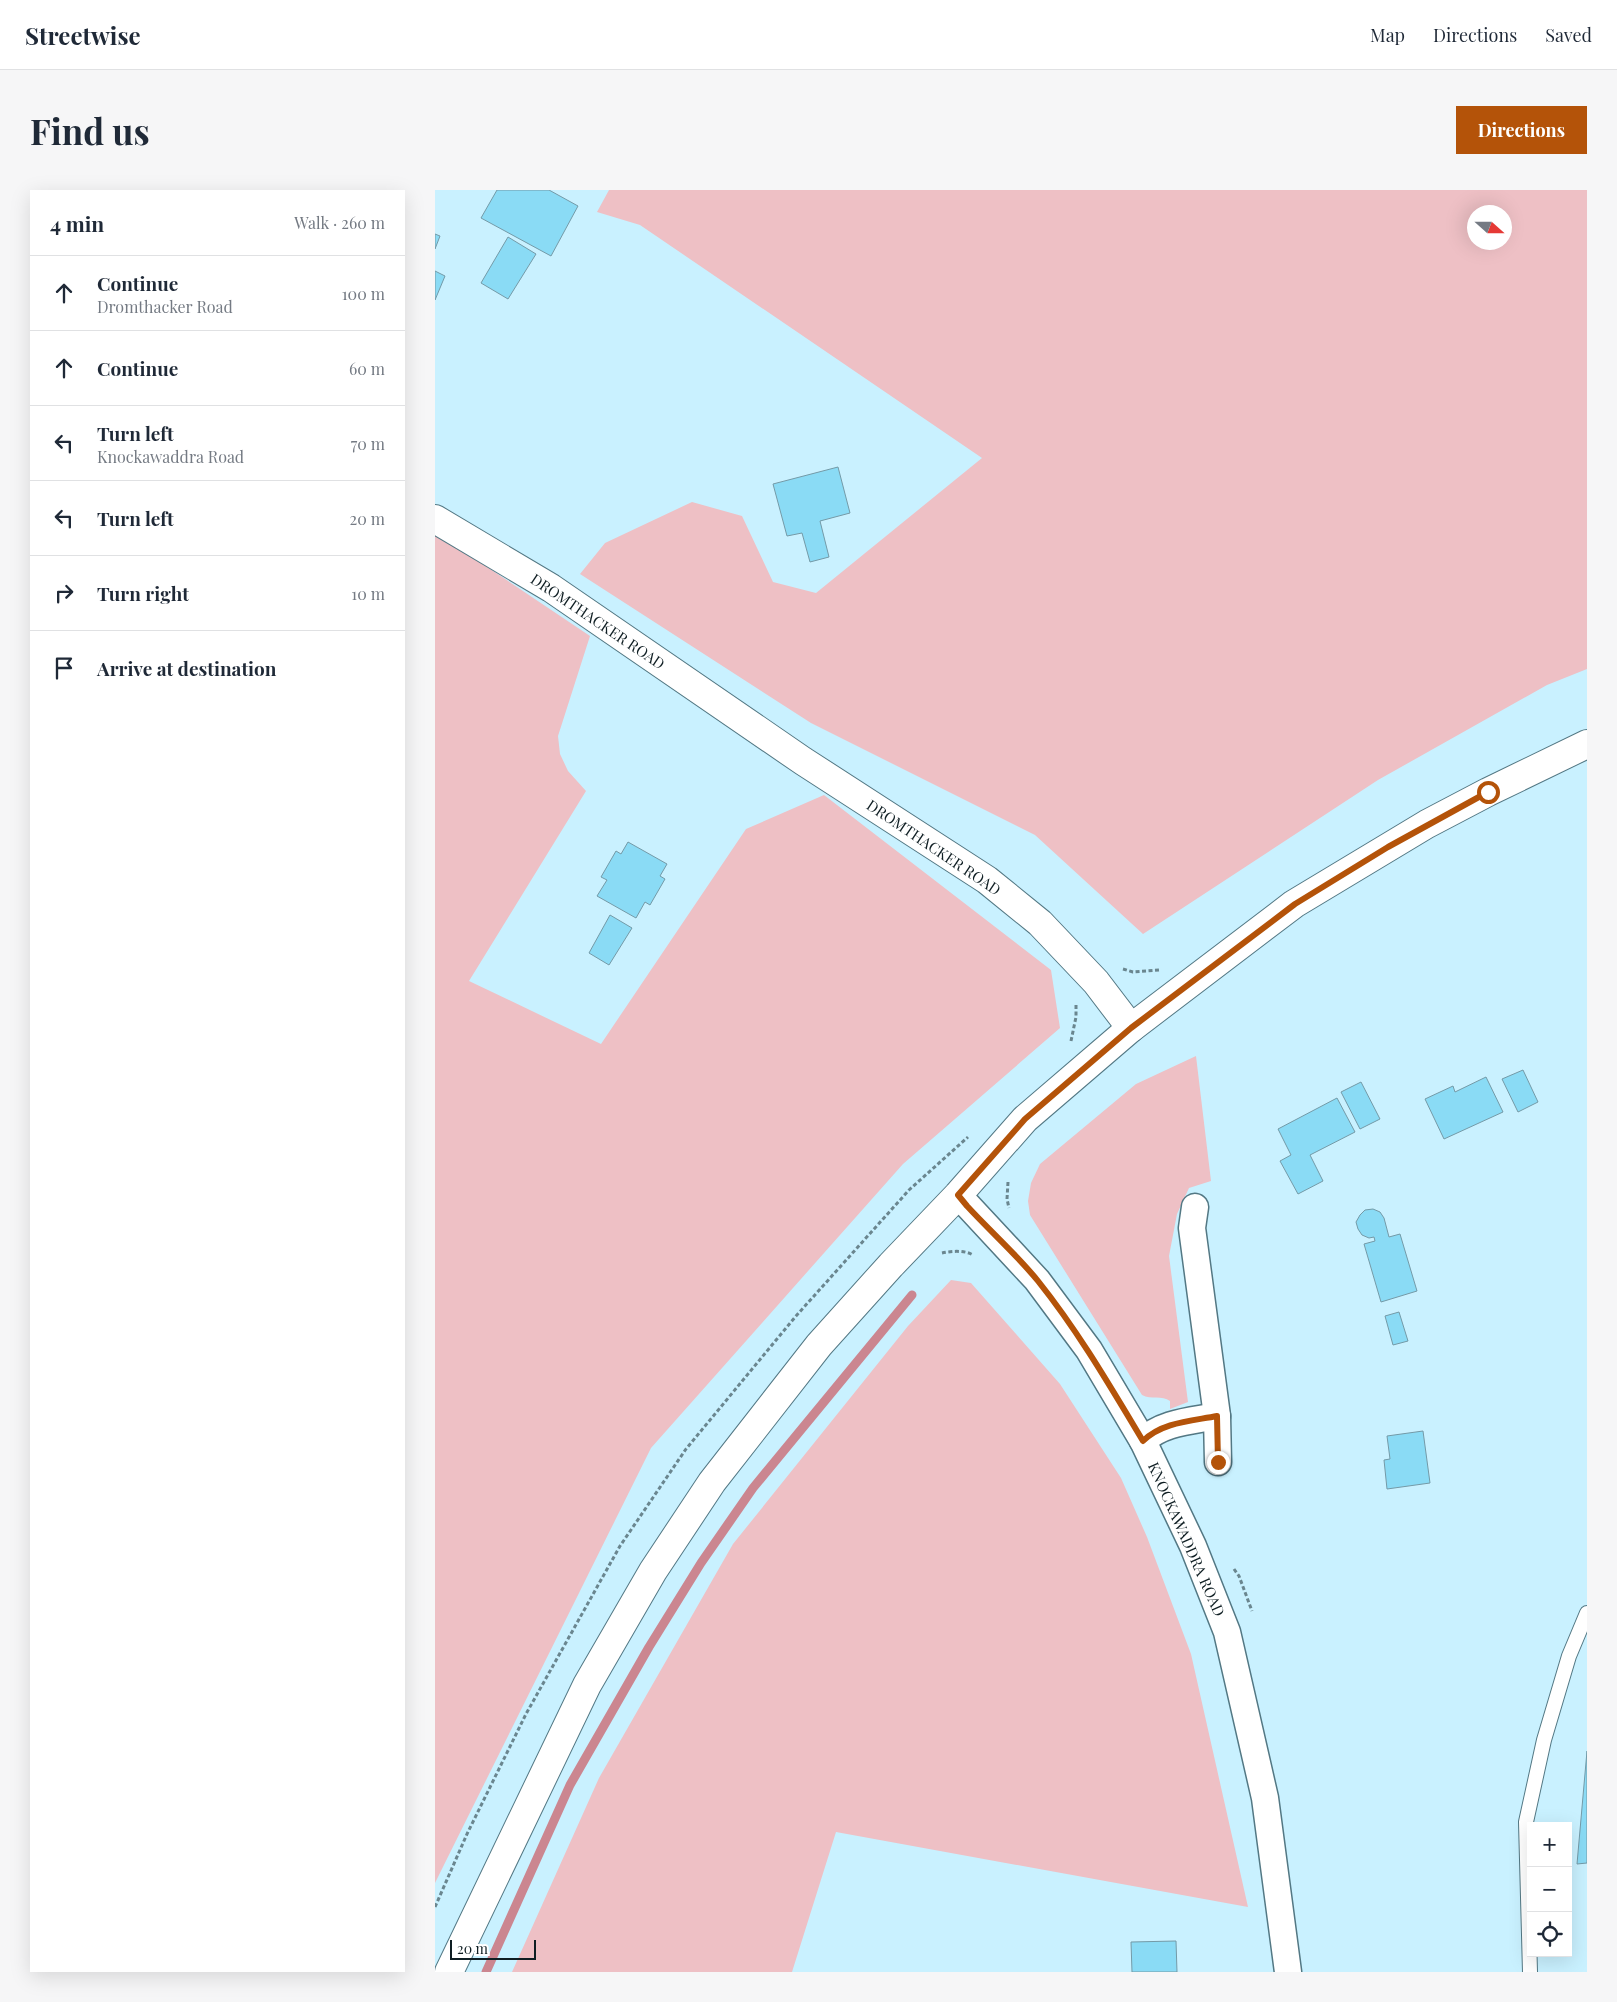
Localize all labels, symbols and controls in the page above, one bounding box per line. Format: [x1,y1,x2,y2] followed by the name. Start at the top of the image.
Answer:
[25,19,141,51] text: Streetwise
[1370,23,1405,47] text: Map
[1433,23,1517,47] text: Directions
[1545,23,1592,47] text: Saved
[1456,106,1587,154] button: Directions
[30,107,150,154] text: Find us
[1467,205,1512,250] north arrow
[50,209,104,237] text: 4 min
[294,212,385,233] text: Walk · 260 m
[97,270,178,296] text: Continue
[50,279,78,307] icon: ahead
[342,283,385,304] text: 100 m
[97,296,233,317] text: Dromthacker Road
[50,354,78,382] icon: ahead
[97,355,178,381] text: Continue
[349,358,385,379] text: 60 m
[97,420,174,446] text: Turn left
[50,429,78,457] icon: left
[351,433,385,454] text: 70 m
[97,446,244,467] text: Knockawaddra Road
[50,504,78,532] icon: left
[97,505,174,531] text: Turn left
[350,508,385,529] text: 20 m
[527,569,669,673] street label: DROMTHACKER ROAD
[50,579,78,607] icon: right
[97,580,189,606] text: Turn right
[351,583,385,604] text: 10 m
[50,654,78,682] icon: arrive
[97,655,277,681] text: Arrive at destination
[1477,781,1500,804] route start
[863,795,1005,899] street label: DROMTHACKER ROAD
[1207,1451,1230,1474] route end
[1144,1459,1230,1620] street label: KNOCKAWADDRA ROAD
[1527,1822,1572,1957] map controls
[1527,1822,1572,1867] button: +
[1527,1867,1572,1912] button: −
[1527,1912,1572,1957] button: locate
[450,1937,536,1960] scale bar
[457,1939,488,1958] text: 20 m

